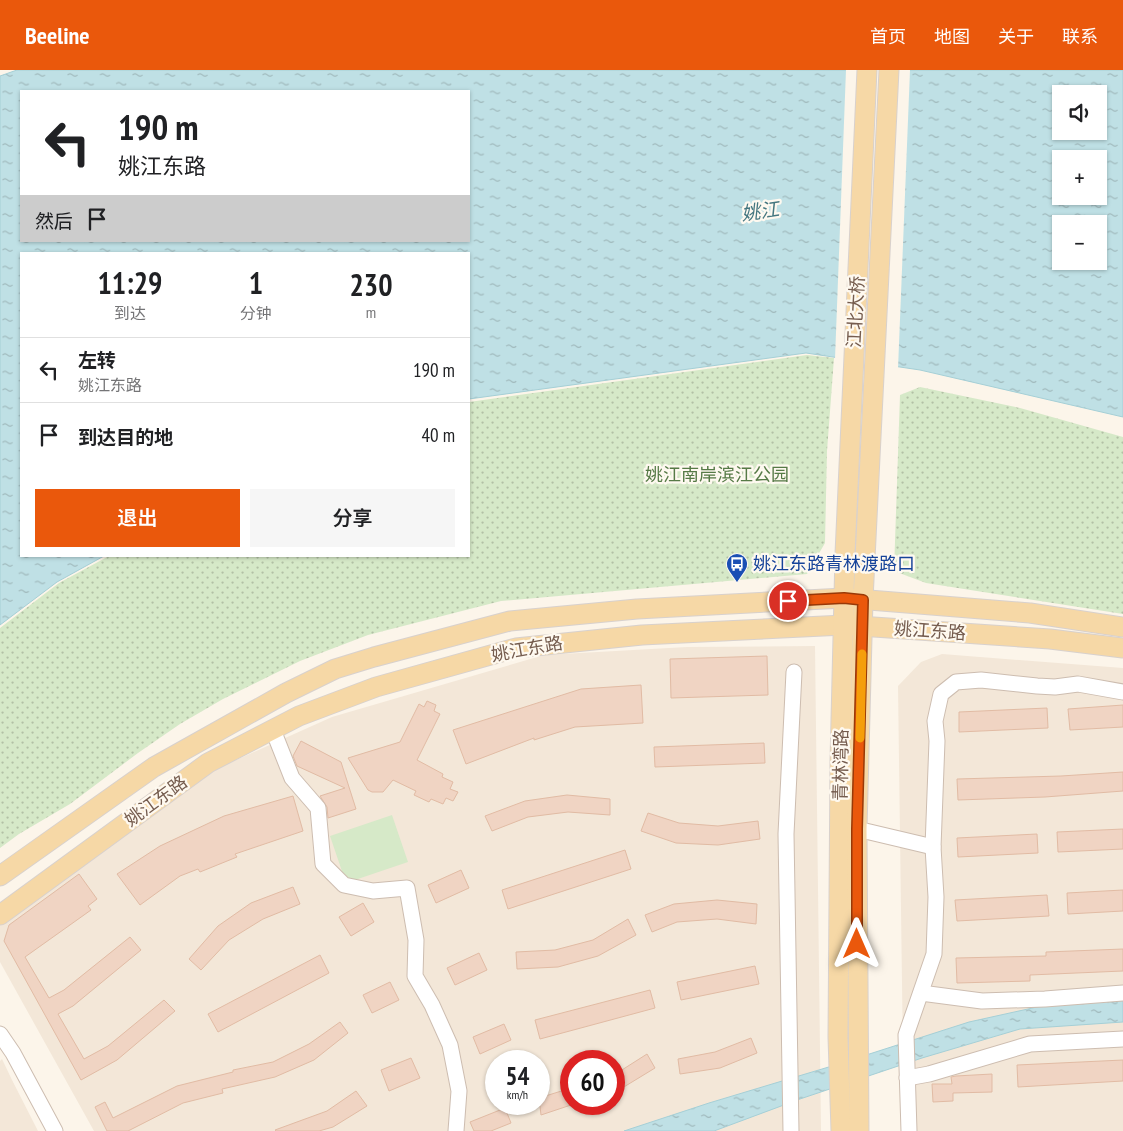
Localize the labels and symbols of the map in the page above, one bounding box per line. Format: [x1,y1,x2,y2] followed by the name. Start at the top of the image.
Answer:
[740,196,782,226] water label: 姚江
[842,275,869,349] street label: 江北大桥
[645,463,789,486] park label: 姚江南岸滨江公园
[725,552,749,583] bus stop icon: 姚江东路青林渡路口
[753,552,915,575] place label: 姚江东路青林渡路口
[767,580,809,622] pin
[893,617,967,644] street label: 姚江东路
[489,631,564,666] street label: 姚江东路
[828,729,853,801] street label: 青林湾路
[120,770,192,831] street label: 姚江东路
[830,917,882,969] position arrow
[560,1050,625,1115] speed limit sign: 60

